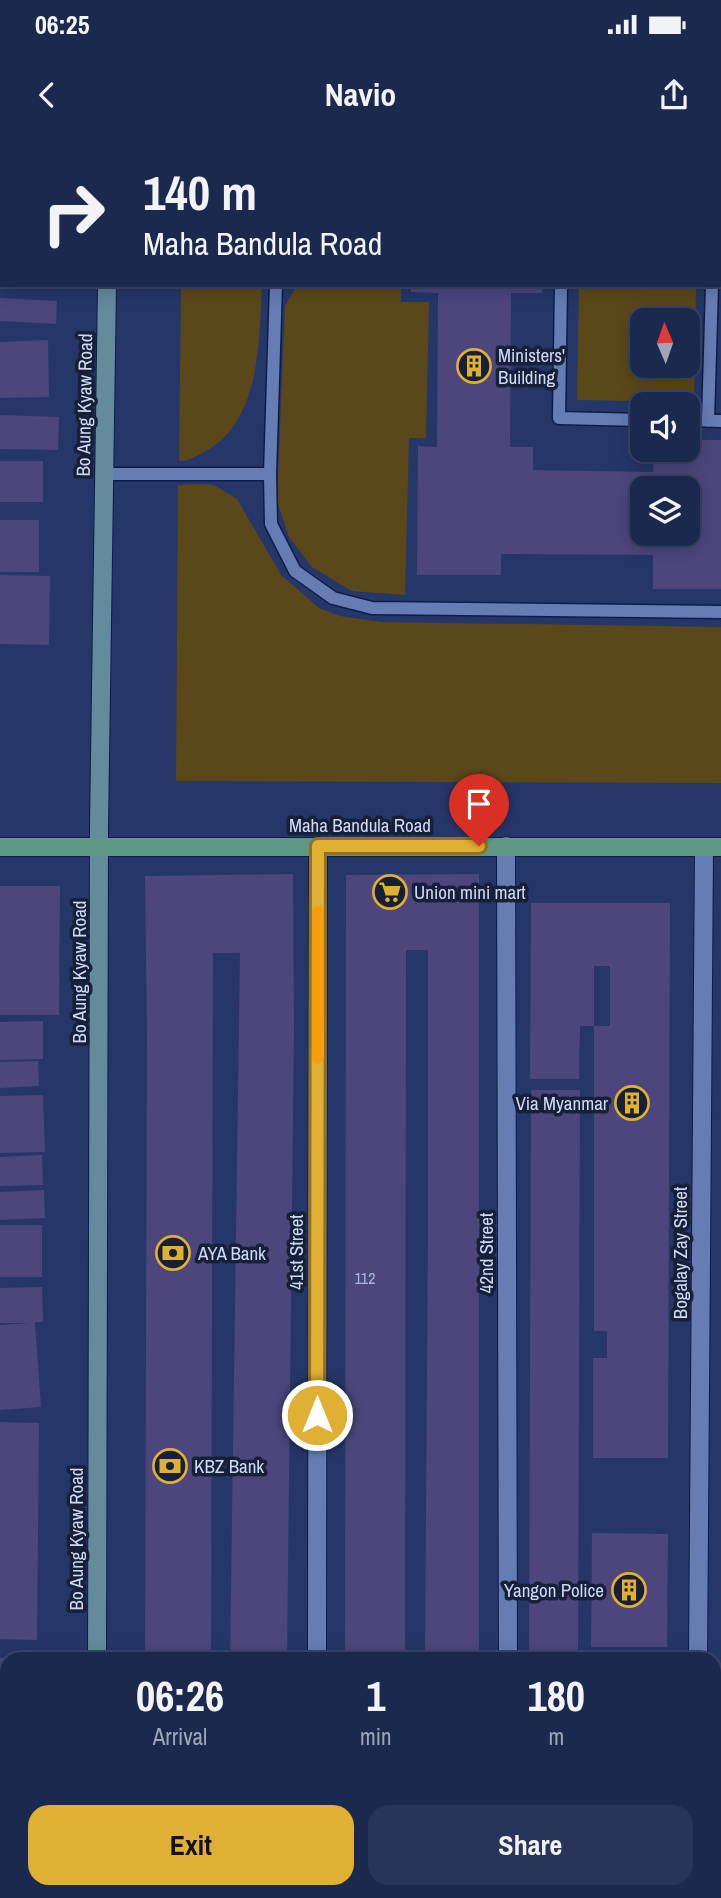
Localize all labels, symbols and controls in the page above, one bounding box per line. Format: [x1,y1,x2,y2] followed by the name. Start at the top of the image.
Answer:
[35,7,90,42] text: 06:25
[325,73,396,116] text: Navio
[28,76,66,114] icon: back
[655,76,693,114] icon: share
[143,159,257,225] text: 140 m
[28,168,119,259] icon: right
[143,222,382,265] text: Maha Bandula Road
[630,308,700,378] north arrow
[630,308,700,546] map controls
[70,333,98,477] street label: Bo Aung Kyaw Road
[498,342,565,390] place label: Ministers' Building
[455,347,493,385] building icon: Ministers' Building
[630,392,700,462] button: sound
[630,476,700,546] button: layers
[449,774,509,846] pin
[460,785,498,823] icon: arrive
[289,812,431,838] street label: Maha Bandula Road
[371,873,409,911] supermarket icon: Union mini mart
[414,879,526,905] place label: Union mini mart
[66,901,92,1043] street label: Bo Aung Kyaw Road
[613,1084,651,1122] building icon: Via Myanmar
[516,1090,609,1116] place label: Via Myanmar
[667,1186,693,1319] street label: Bogalay Zay Street
[473,1212,499,1293] street label: 42nd Street
[283,1214,309,1290] street label: 41st Street
[154,1234,192,1272] bank icon: AYA Bank
[197,1240,266,1266] place label: AYA Bank
[355,1267,375,1289] house number: 112
[280,1378,354,1452] position arrow
[151,1447,189,1485] bank icon: KBZ Bank
[194,1453,264,1479] place label: KBZ Bank
[63,1468,89,1610] street label: Bo Aung Kyaw Road
[610,1571,648,1609] building icon: Yangon Police
[504,1577,604,1603] place label: Yangon Police
[136,1668,224,1724] text: 06:26
[366,1668,385,1724] text: 1
[528,1668,585,1724] text: 180
[153,1721,207,1752] text: Arrival
[360,1721,392,1752] text: min
[548,1721,564,1752] text: m
[28,1805,354,1885] button: Exit
[368,1805,693,1885] button: Share

